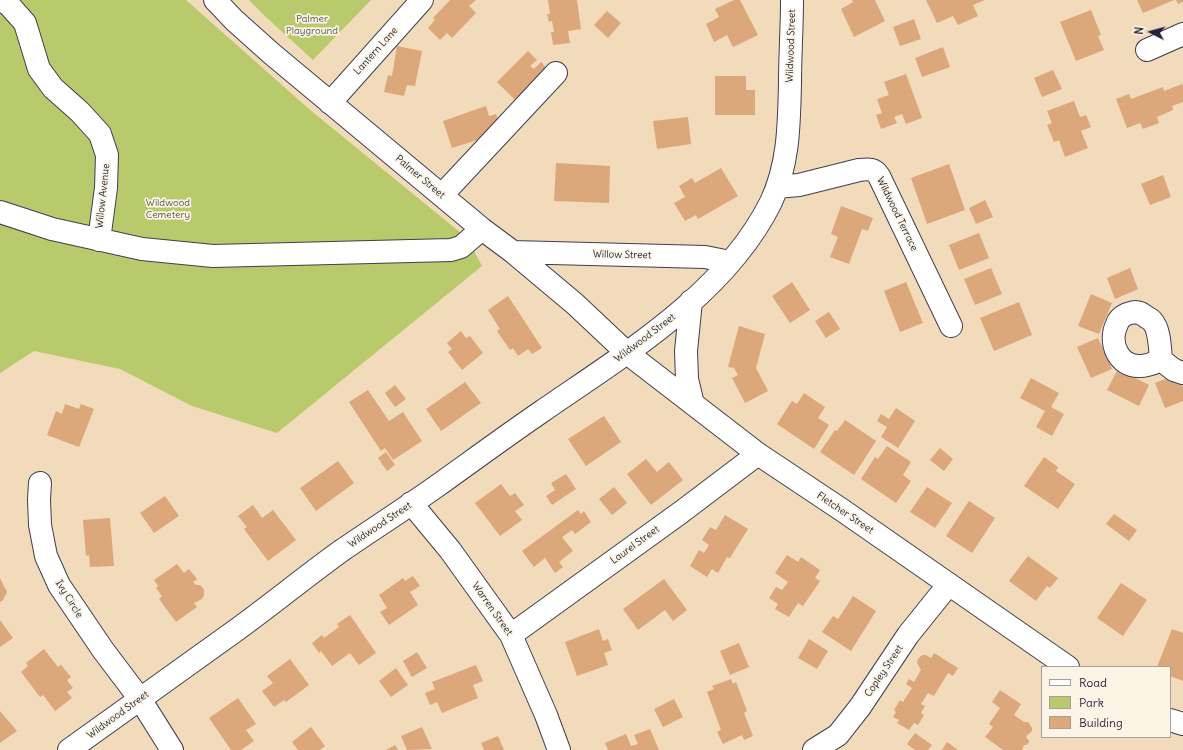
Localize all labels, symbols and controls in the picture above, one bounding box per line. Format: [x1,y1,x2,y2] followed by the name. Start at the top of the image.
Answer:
[784,9,798,83] street label: Wildwood Street
[1131,12,1171,52] north arrow
[286,13,338,36] park label: Palmer Playground
[351,25,401,77] street label: Lantern Lane
[1132,26,1146,35] text: N
[393,153,447,201] street label: Palmer Street
[94,163,112,229] street label: Willow Avenue
[874,175,920,253] street label: Wildwood Terrace
[146,197,190,220] park label: Wildwood Cemetery
[593,248,651,262] street label: Willow Street
[612,311,678,365] street label: Wildwood Street
[814,490,876,536] street label: Fletcher Street
[346,499,414,551] street label: Wildwood Street
[608,523,662,567] street label: Laurel Street
[53,578,85,620] street label: Ivy Circle
[469,580,515,638] street label: Warren Street
[862,643,906,699] street label: Copley Street
[1041,666,1171,738] legend
[1079,675,1107,690] text: Road
[85,689,151,741] street label: Wildwood Street
[1079,695,1104,710] text: Park
[1079,715,1123,730] text: Building

